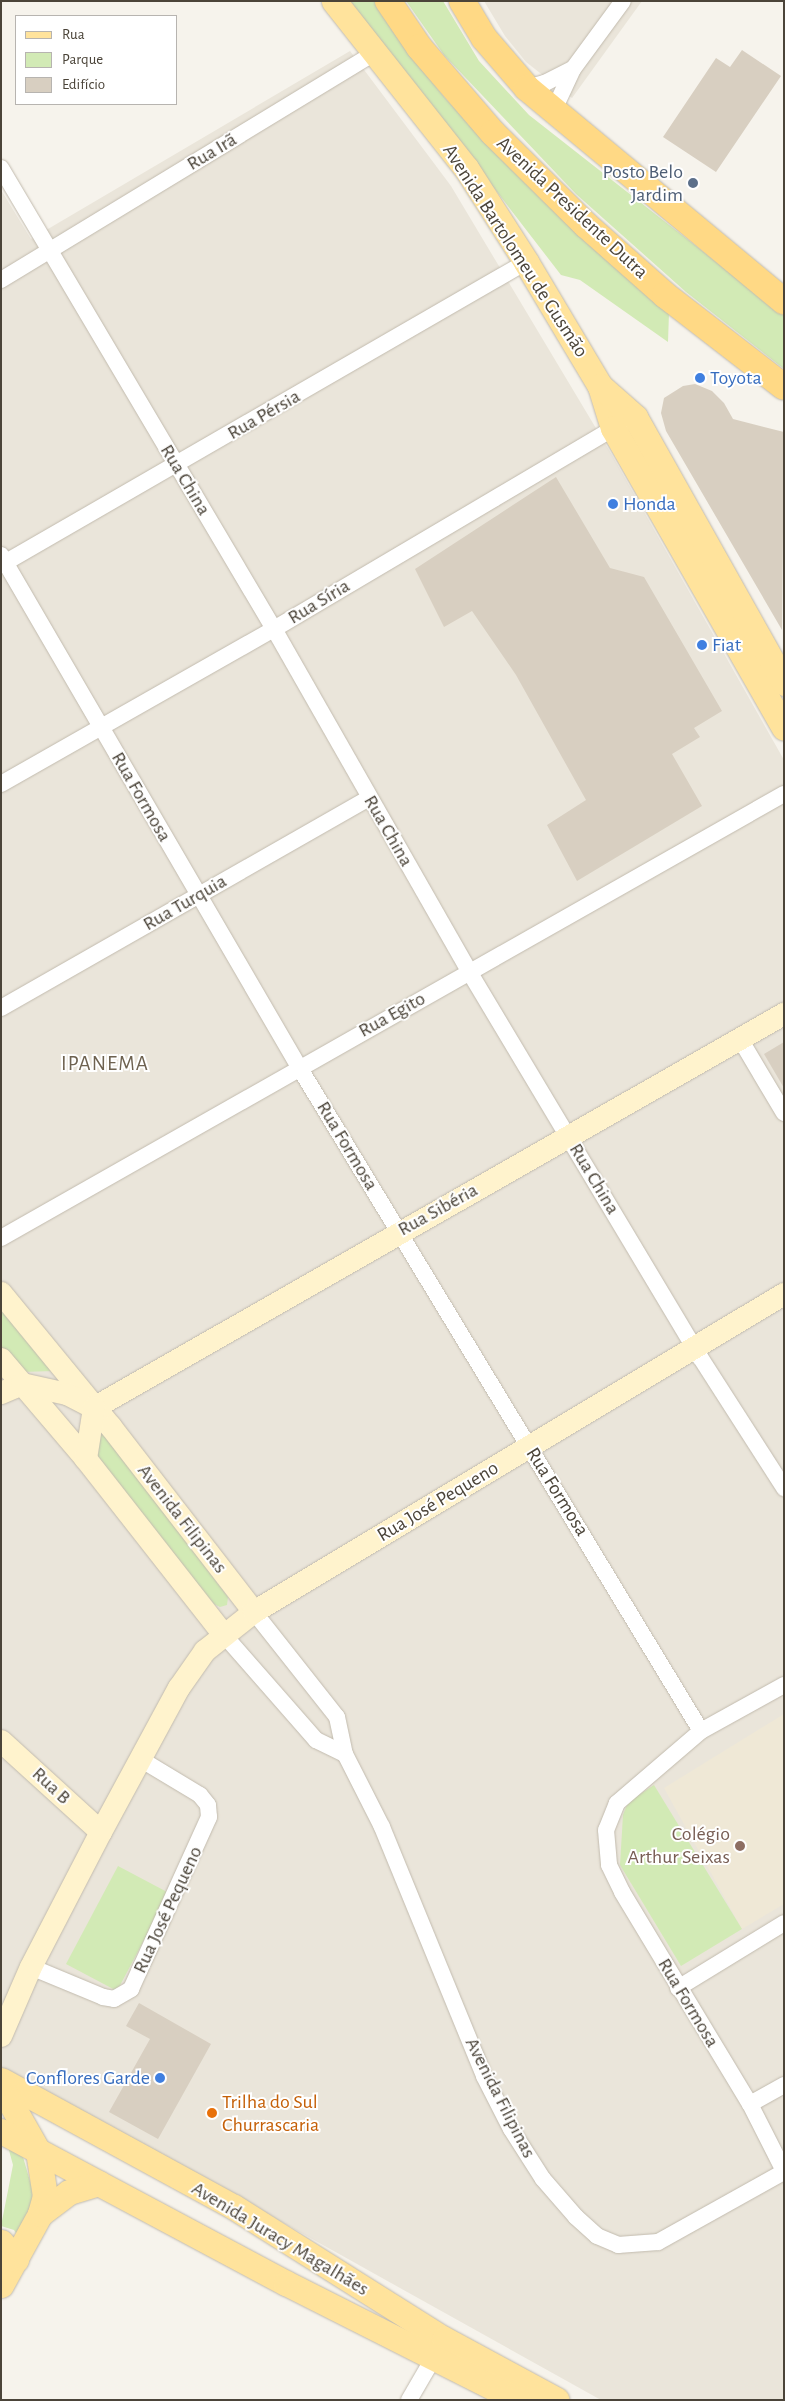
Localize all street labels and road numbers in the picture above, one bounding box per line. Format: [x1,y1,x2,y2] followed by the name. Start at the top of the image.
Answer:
[183,128,241,176] street label: Rua Irã
[491,132,653,284] street label: Avenida Presidente Dutra
[437,140,593,362] street label: Avenida Bartolomeu de Gusmão
[223,385,305,445] street label: Rua Pérsia
[154,440,216,520] street label: Rua China
[284,574,354,630] street label: Rua Síria
[106,748,176,846] street label: Rua Formosa
[358,791,418,871] street label: Rua China
[139,869,231,937] street label: Rua Turquia
[354,987,430,1043] street label: Rua Egito
[311,1097,383,1195] street label: Rua Formosa
[563,1139,625,1219] street label: Rua China
[394,1178,482,1242] street label: Rua Sibéria
[520,1443,594,1541] street label: Rua Formosa
[373,1456,503,1548] street label: Rua José Pequeno
[132,1460,232,1578] street label: Avenida Filipinas
[27,1762,75,1810] street label: Rua B
[128,1843,208,1977] street label: Rua José Pequeno
[652,1954,724,2052] street label: Rua Formosa
[459,2034,541,2162] street label: Avenida Filipinas
[187,2177,373,2301] street label: Avenida Juracy Magalhães

